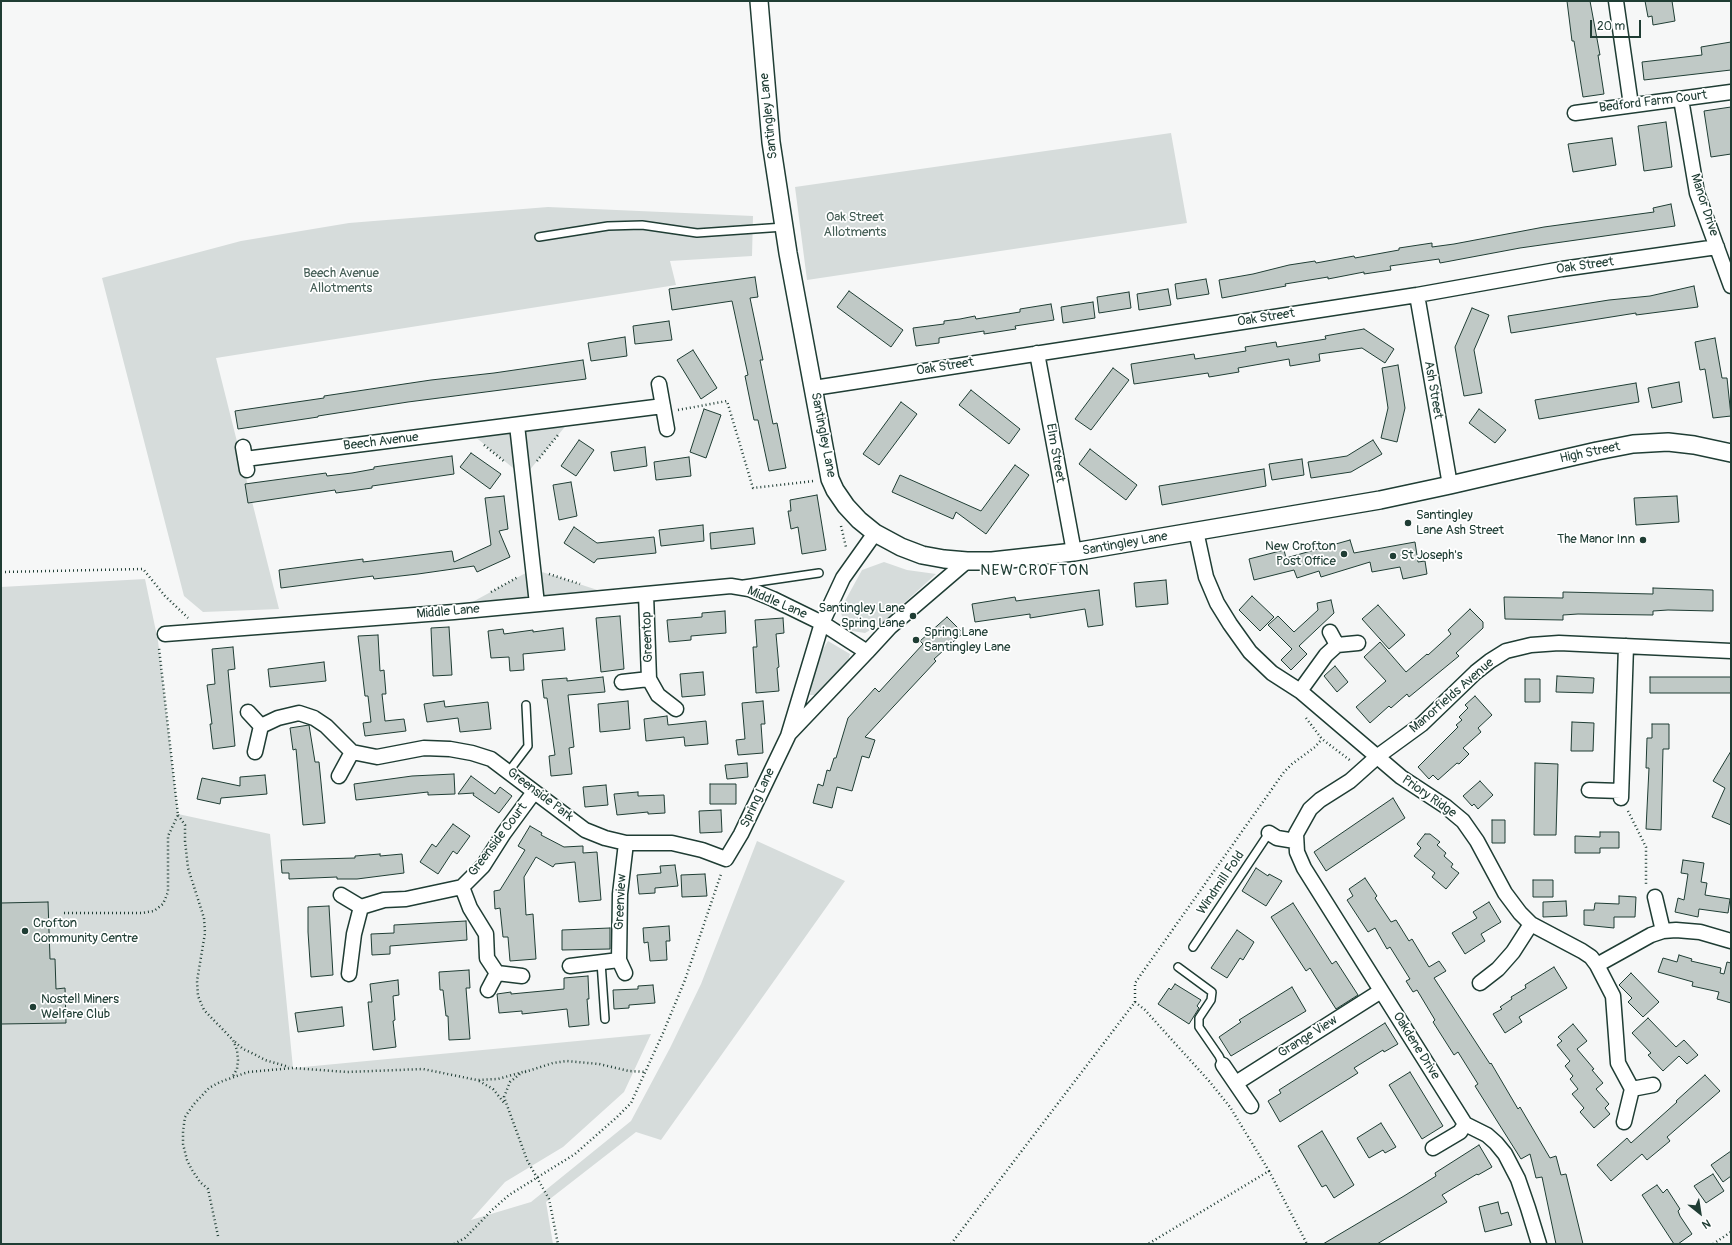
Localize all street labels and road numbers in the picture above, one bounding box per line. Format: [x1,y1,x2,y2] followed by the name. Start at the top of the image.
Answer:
[757,72,781,160] street label: Santingley Lane
[1598,88,1708,116] street label: Bedford Farm Court
[1687,172,1721,238] street label: Manor Drive
[1555,254,1615,278] street label: Oak Street
[1236,306,1296,330] street label: Oak Street
[915,355,975,379] street label: Oak Street
[1420,360,1446,420] street label: Ash Street
[807,391,839,479] street label: Santingley Lane
[1042,422,1068,484] street label: Elm Street
[343,430,419,454] street label: Beech Avenue
[1558,439,1622,467] street label: High Street
[1081,529,1169,559] street label: Santingley Lane
[745,583,809,623] street label: Middle Lane
[416,601,480,623] street label: Middle Lane
[639,611,657,663] street label: Greentop
[1407,655,1497,737] street label: Manorfields Avenue
[504,765,576,825] street label: Greenside Park
[737,766,779,830] street label: Spring Lane
[1399,773,1459,821] street label: Priory Ridge
[465,800,531,880] street label: Greenside Court
[1194,848,1248,918] street label: Windmill Fold
[612,873,630,931] street label: Greenview
[1389,1009,1443,1083] street label: Oakdene Drive
[1275,1013,1341,1061] street label: Grange View

